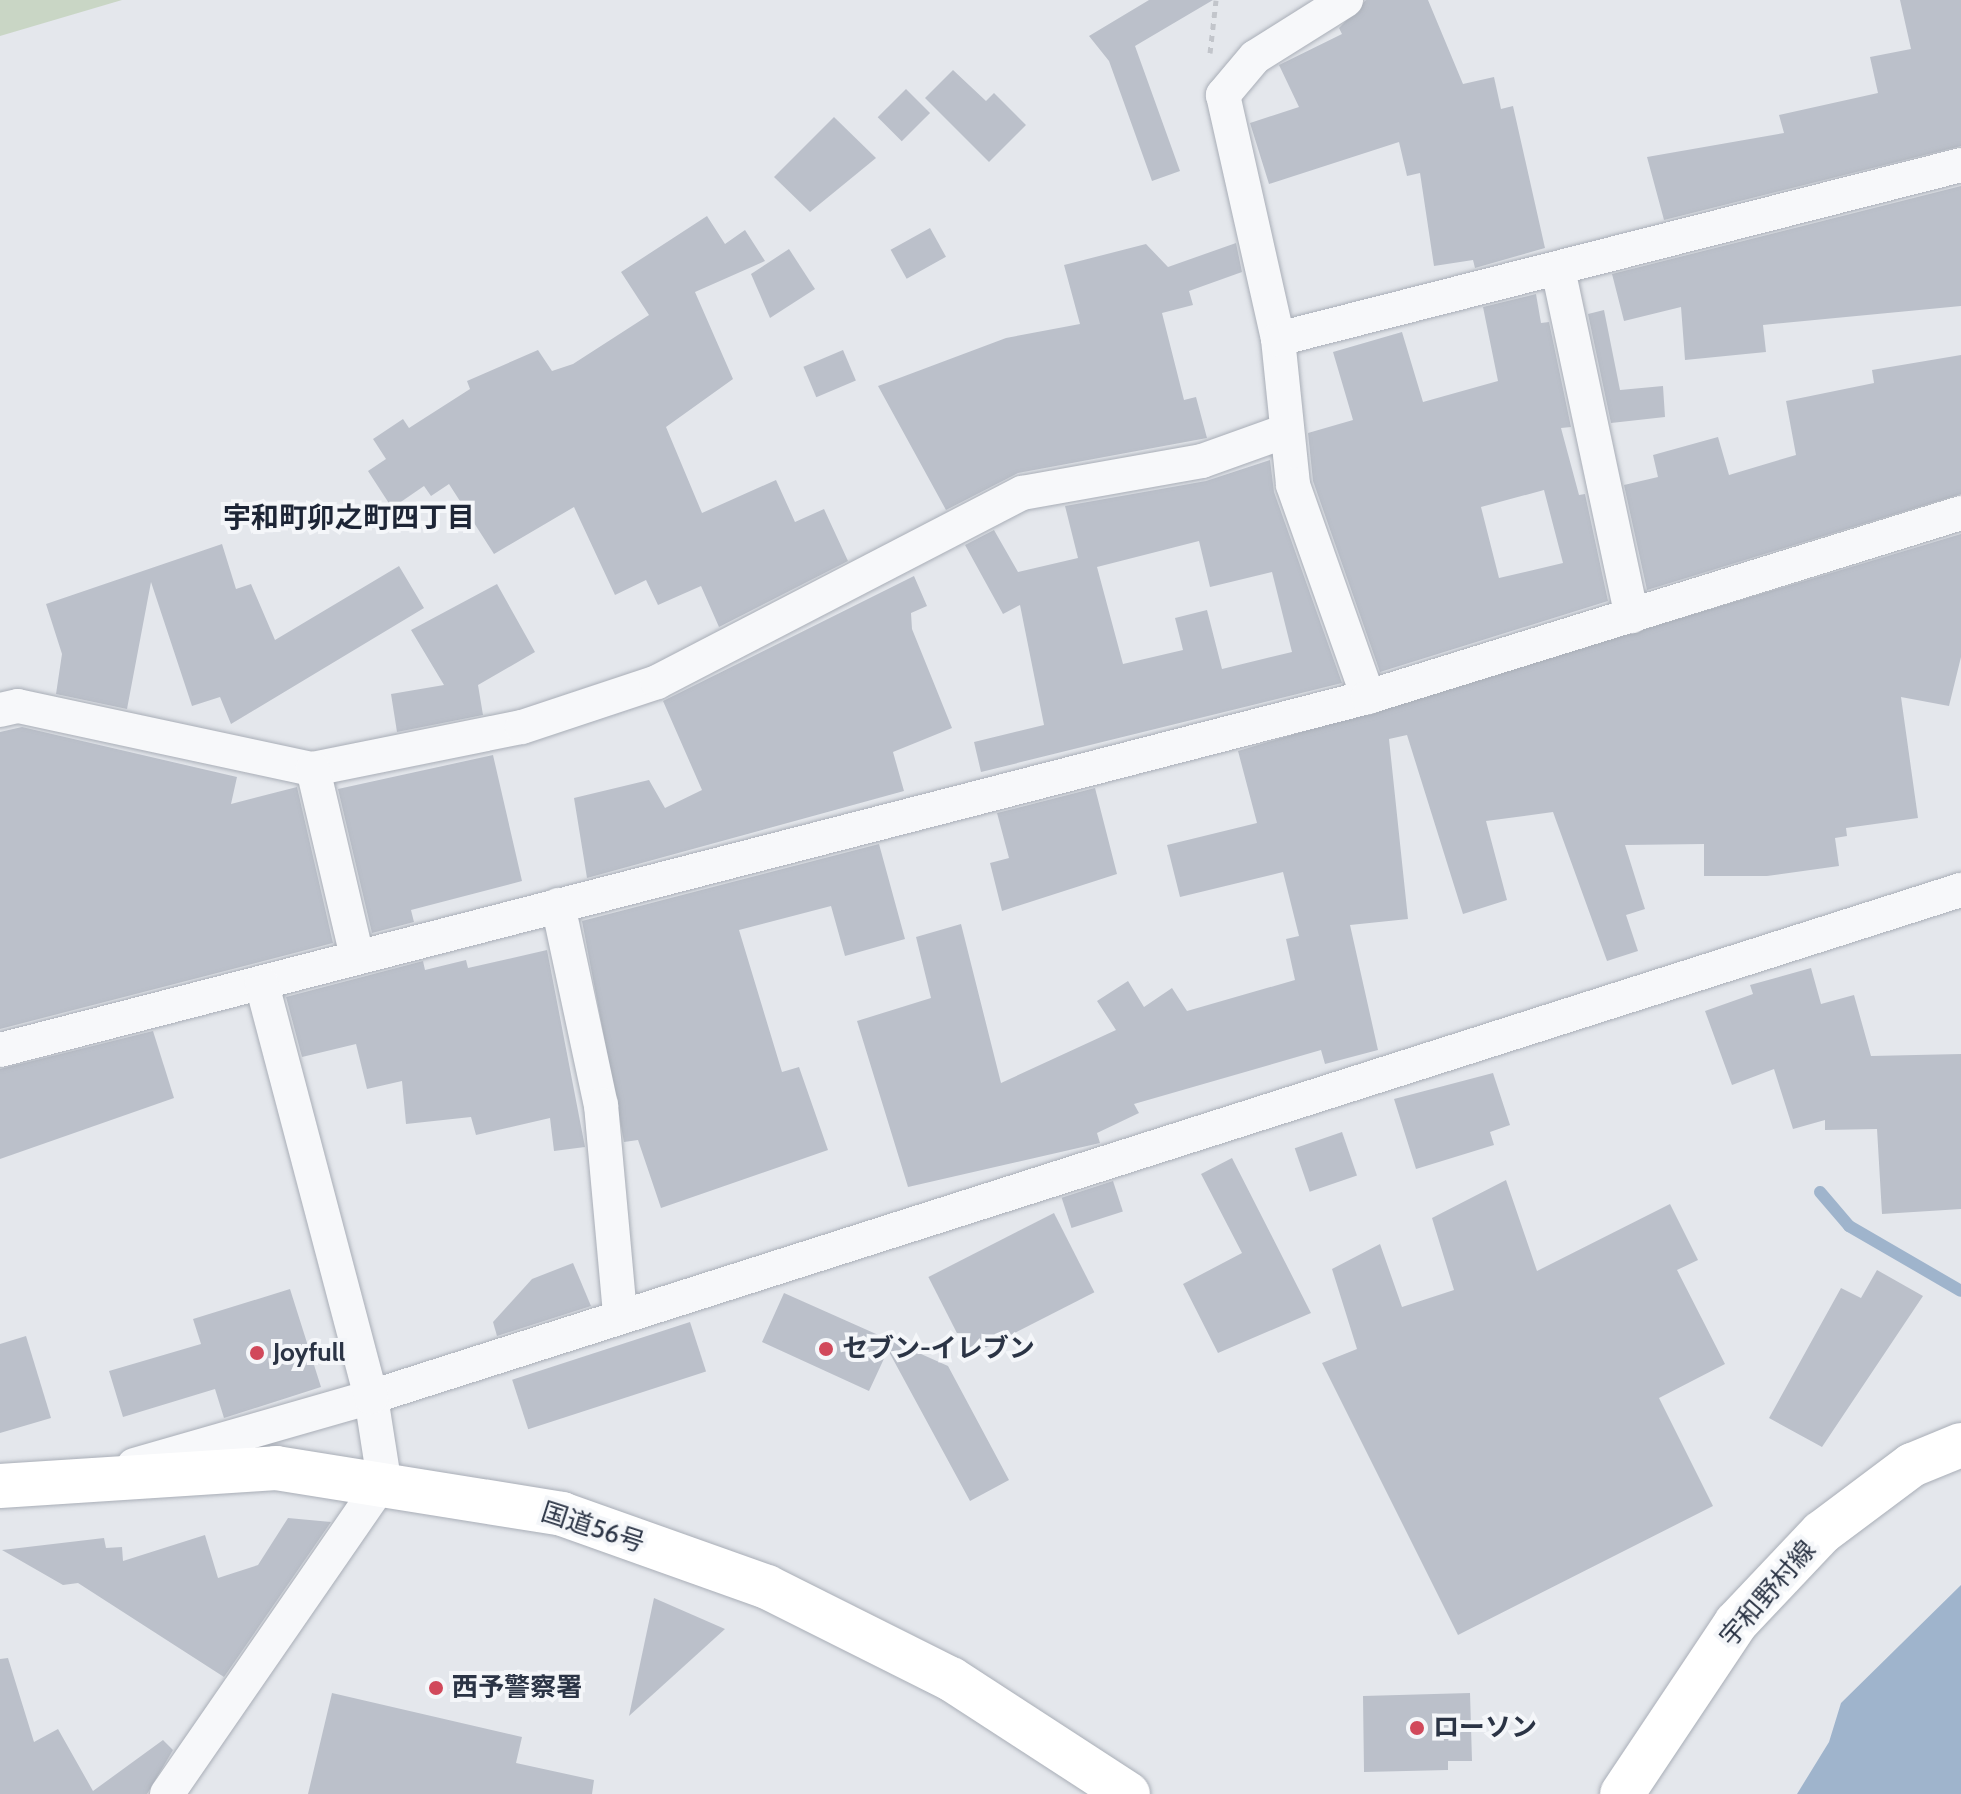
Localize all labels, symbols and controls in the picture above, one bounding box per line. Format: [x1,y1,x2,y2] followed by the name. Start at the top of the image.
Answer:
[223,500,475,534] district label: 宇和町卯之町四丁目
[842,1333,1035,1365] place label: セブン-イレブン
[273,1337,345,1369] place label: Joyfull
[817,1340,835,1358] marker: セブン-イレブン
[248,1344,266,1362] marker: Joyfull
[537,1497,649,1559] street label: 国道56号
[1714,1535,1822,1653] street label: 宇和野村線
[452,1672,582,1704] place label: 西予警察署
[427,1679,445,1697] marker: 西予警察署
[1433,1712,1537,1744] place label: ローソン
[1408,1719,1426,1737] marker: ローソン

